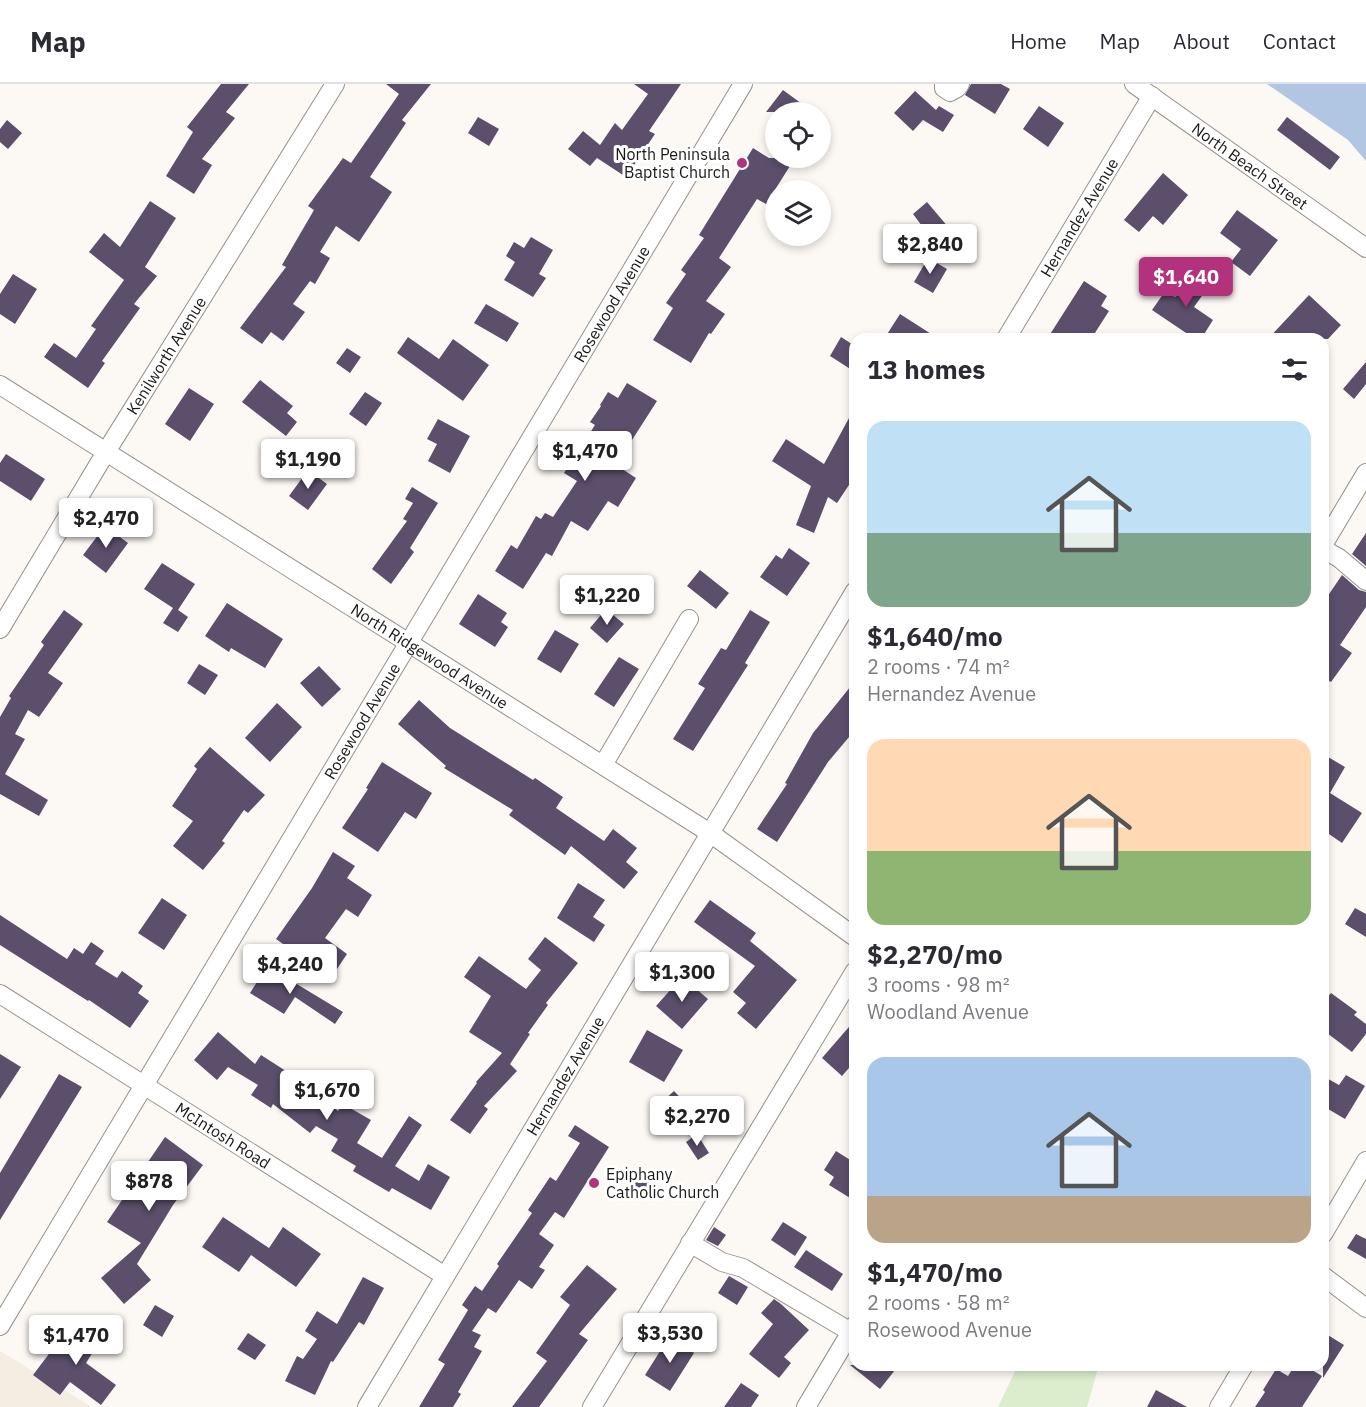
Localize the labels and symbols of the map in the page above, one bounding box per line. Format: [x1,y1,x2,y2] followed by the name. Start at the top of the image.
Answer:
[1188,118,1312,214] street label: North Beach Street
[615,144,730,182] place label: North Peninsula Baptist Church
[1036,154,1123,280] street label: Hernandez Avenue
[735,156,749,170] marker: North Peninsula Baptist Church
[881,224,979,275] pin: $2,840
[569,242,654,366] street label: Rosewood Avenue
[1137,257,1235,308] pin: $1,640
[122,293,210,418] street label: Kenilworth Avenue
[536,431,634,482] pin: $1,470
[259,439,357,490] pin: $1,190
[57,498,155,549] pin: $2,470
[558,575,656,626] pin: $1,220
[347,599,512,713] street label: North Ridgewood Avenue
[319,659,405,783] street label: Rosewood Avenue
[241,944,339,995] pin: $4,240
[633,952,731,1003] pin: $1,300
[522,1012,609,1139] street label: Hernandez Avenue
[278,1070,376,1121] pin: $1,670
[648,1096,746,1147] pin: $2,270
[172,1098,274,1173] street label: McIntosh Road
[113,1161,185,1212] pin: $878
[606,1164,719,1202] place label: Epiphany Catholic Church
[587,1176,601,1190] marker: Epiphany Catholic Church
[621,1313,719,1364] pin: $3,530
[27,1315,125,1366] pin: $1,470

